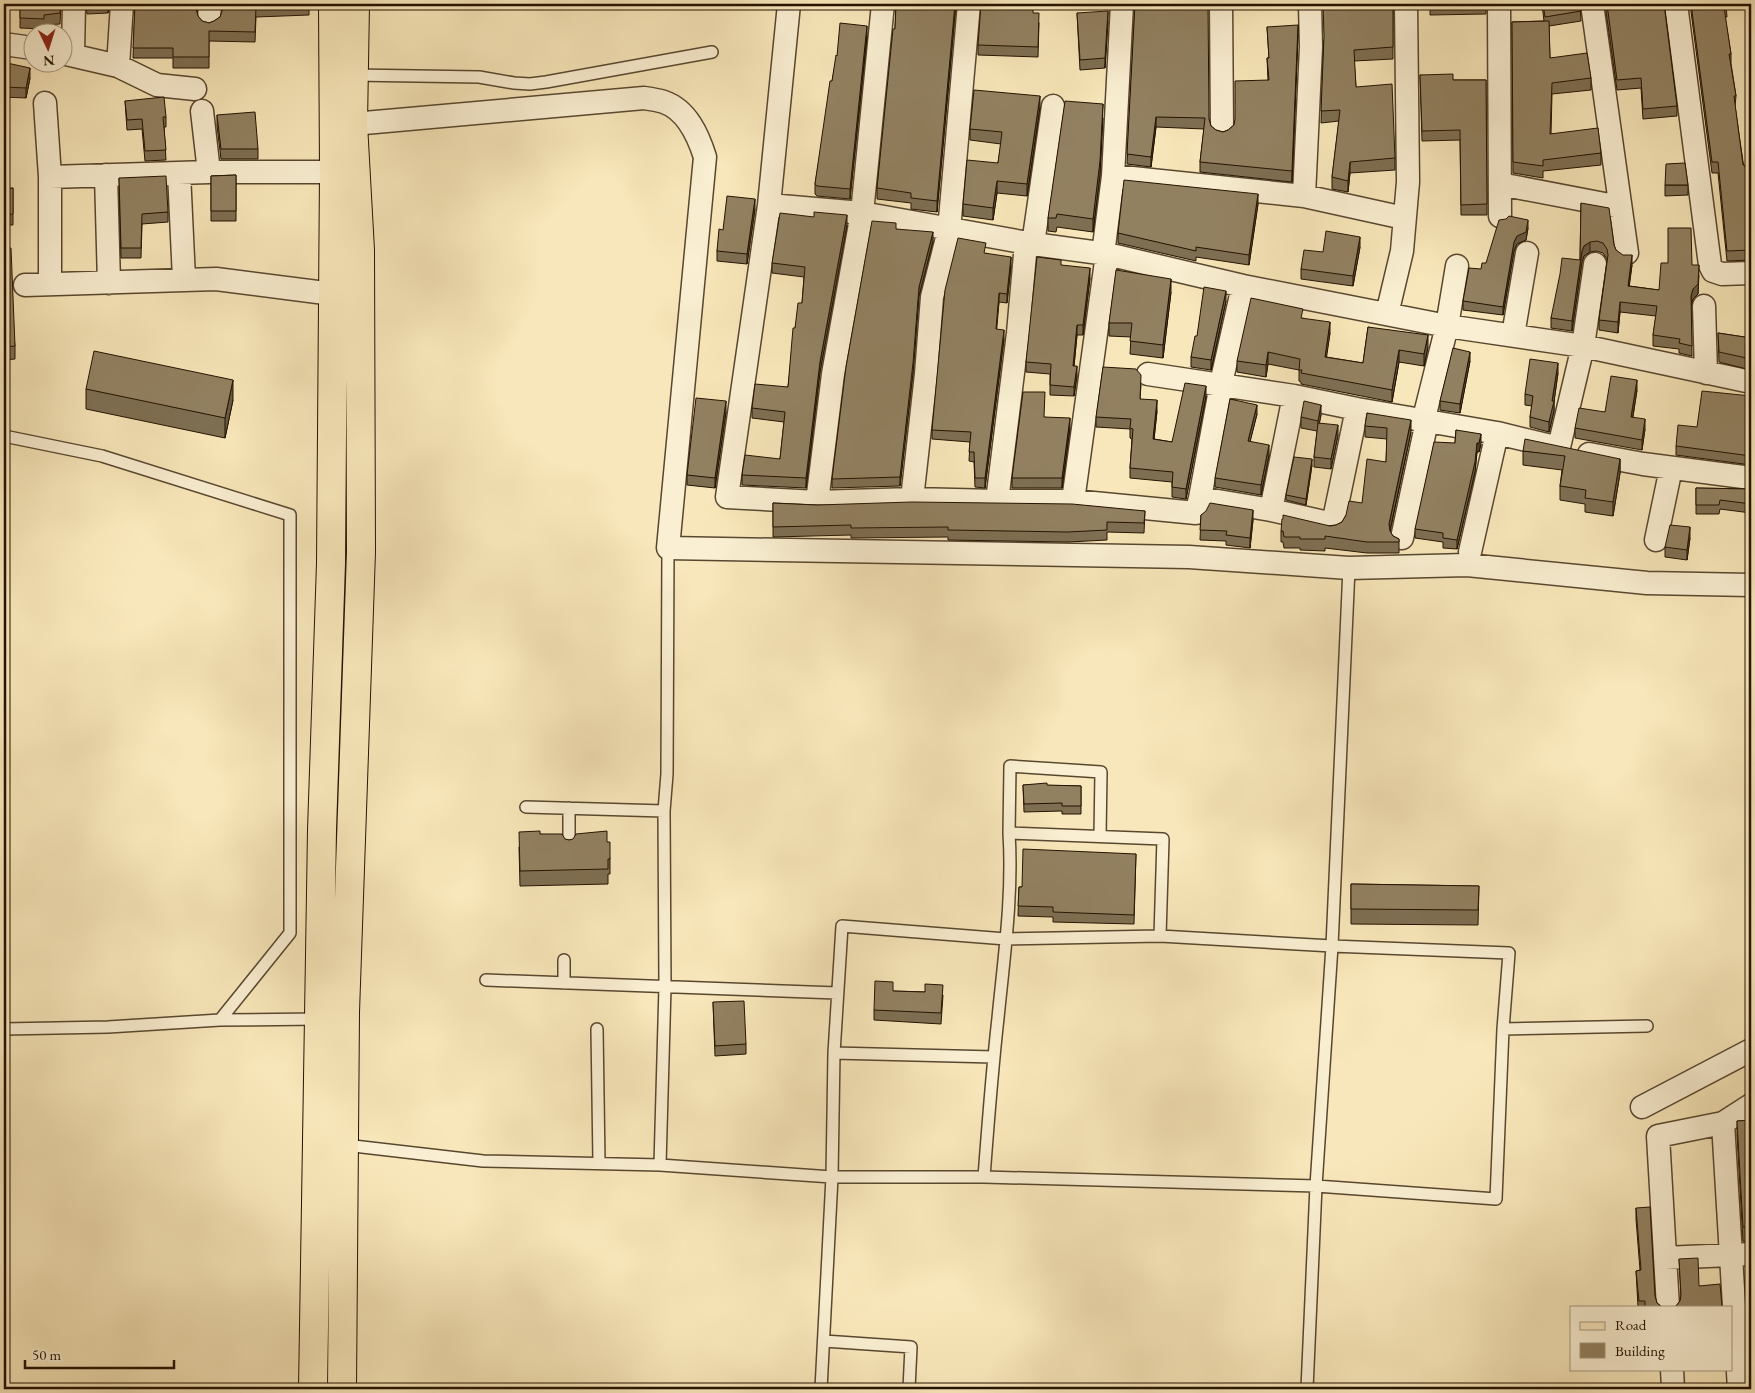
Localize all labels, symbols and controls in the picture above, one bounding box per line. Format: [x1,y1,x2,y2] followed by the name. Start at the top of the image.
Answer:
[22,22,72,72] north arrow
[42,52,55,70] text: N
[1570,1306,1732,1370] legend
[1615,1315,1647,1334] text: Road
[25,1338,174,1370] scale bar
[1615,1341,1665,1360] text: Building
[32,1345,61,1364] text: 50 m

